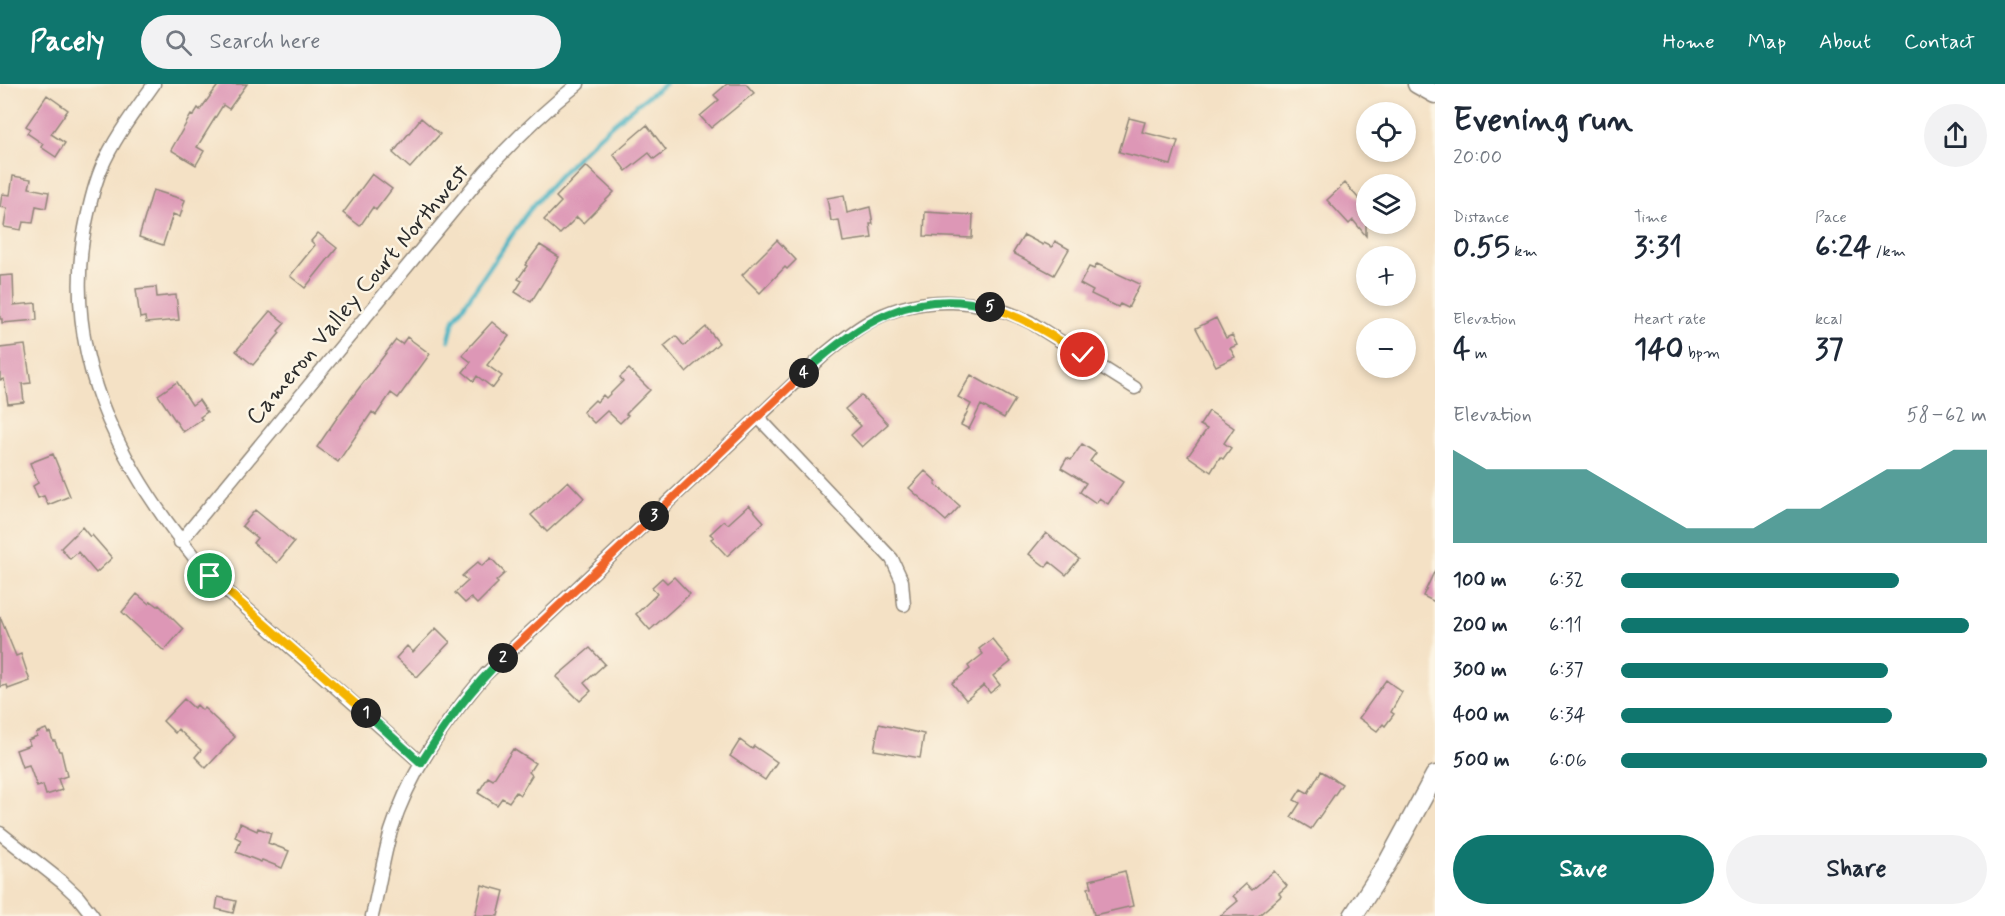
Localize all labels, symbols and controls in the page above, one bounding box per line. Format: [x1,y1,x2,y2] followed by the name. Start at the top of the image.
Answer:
[141,15,561,69] search box
[30,24,105,61] text: Pacely
[162,26,195,59] icon: search
[210,28,320,56] text: Search here
[1663,28,1715,56] text: Home
[1748,28,1786,56] text: Map
[1819,28,1871,56] text: About
[1904,28,1975,56] text: Contact
[1453,99,1633,143] text: Evening run
[1356,102,1416,378] map controls
[1356,102,1416,162] button: locate
[1924,104,1987,167] button: share
[1453,144,1502,171] text: 20:00
[240,158,477,432] street label: Cameron Valley Court Northwest
[1356,174,1416,234] button: layers
[1453,207,1509,228] text: Distance
[1634,207,1668,228] text: Time
[1815,207,1847,228] text: Pace
[1453,228,1510,267] text: 0.55
[1634,228,1682,267] text: 3:31
[1815,228,1871,267] text: 6:24
[1510,241,1538,262] text: km
[1871,241,1906,262] text: /km
[1356,246,1416,306] button: +
[975,292,1005,322] pin: 5
[985,296,995,317] text: 5
[1453,309,1516,330] text: Elevation
[1634,309,1706,330] text: Heart rate
[1815,309,1842,330] text: kcal
[1356,318,1416,378] button: −
[1057,329,1108,380] pin
[1453,330,1470,369] text: 4
[1634,330,1684,369] text: 140
[1815,330,1844,369] text: 37
[1066,338,1099,371] icon: check
[1470,343,1488,364] text: m
[1684,343,1720,364] text: bpm
[789,358,819,388] pin: 4
[799,362,809,383] text: 4
[1453,402,1532,429] text: Elevation
[1907,402,1987,429] text: 58–62 m
[639,501,669,531] pin: 3
[650,505,658,526] text: 3
[184,550,235,601] pin
[193,559,226,592] icon: arrive
[1453,567,1507,594] text: 100 m
[1549,567,1584,594] text: 6:32
[1453,612,1508,639] text: 200 m
[1549,612,1582,639] text: 6:11
[488,643,518,673] pin: 2
[499,647,507,668] text: 2
[1453,657,1507,684] text: 300 m
[1549,657,1584,684] text: 6:37
[351,698,381,728] pin: 1
[362,702,370,723] text: 1
[1453,702,1509,729] text: 400 m
[1549,702,1586,729] text: 6:34
[1453,747,1510,774] text: 500 m
[1549,747,1587,774] text: 6:06
[1453,835,1714,904] button: Save
[1726,835,1987,904] button: Share

